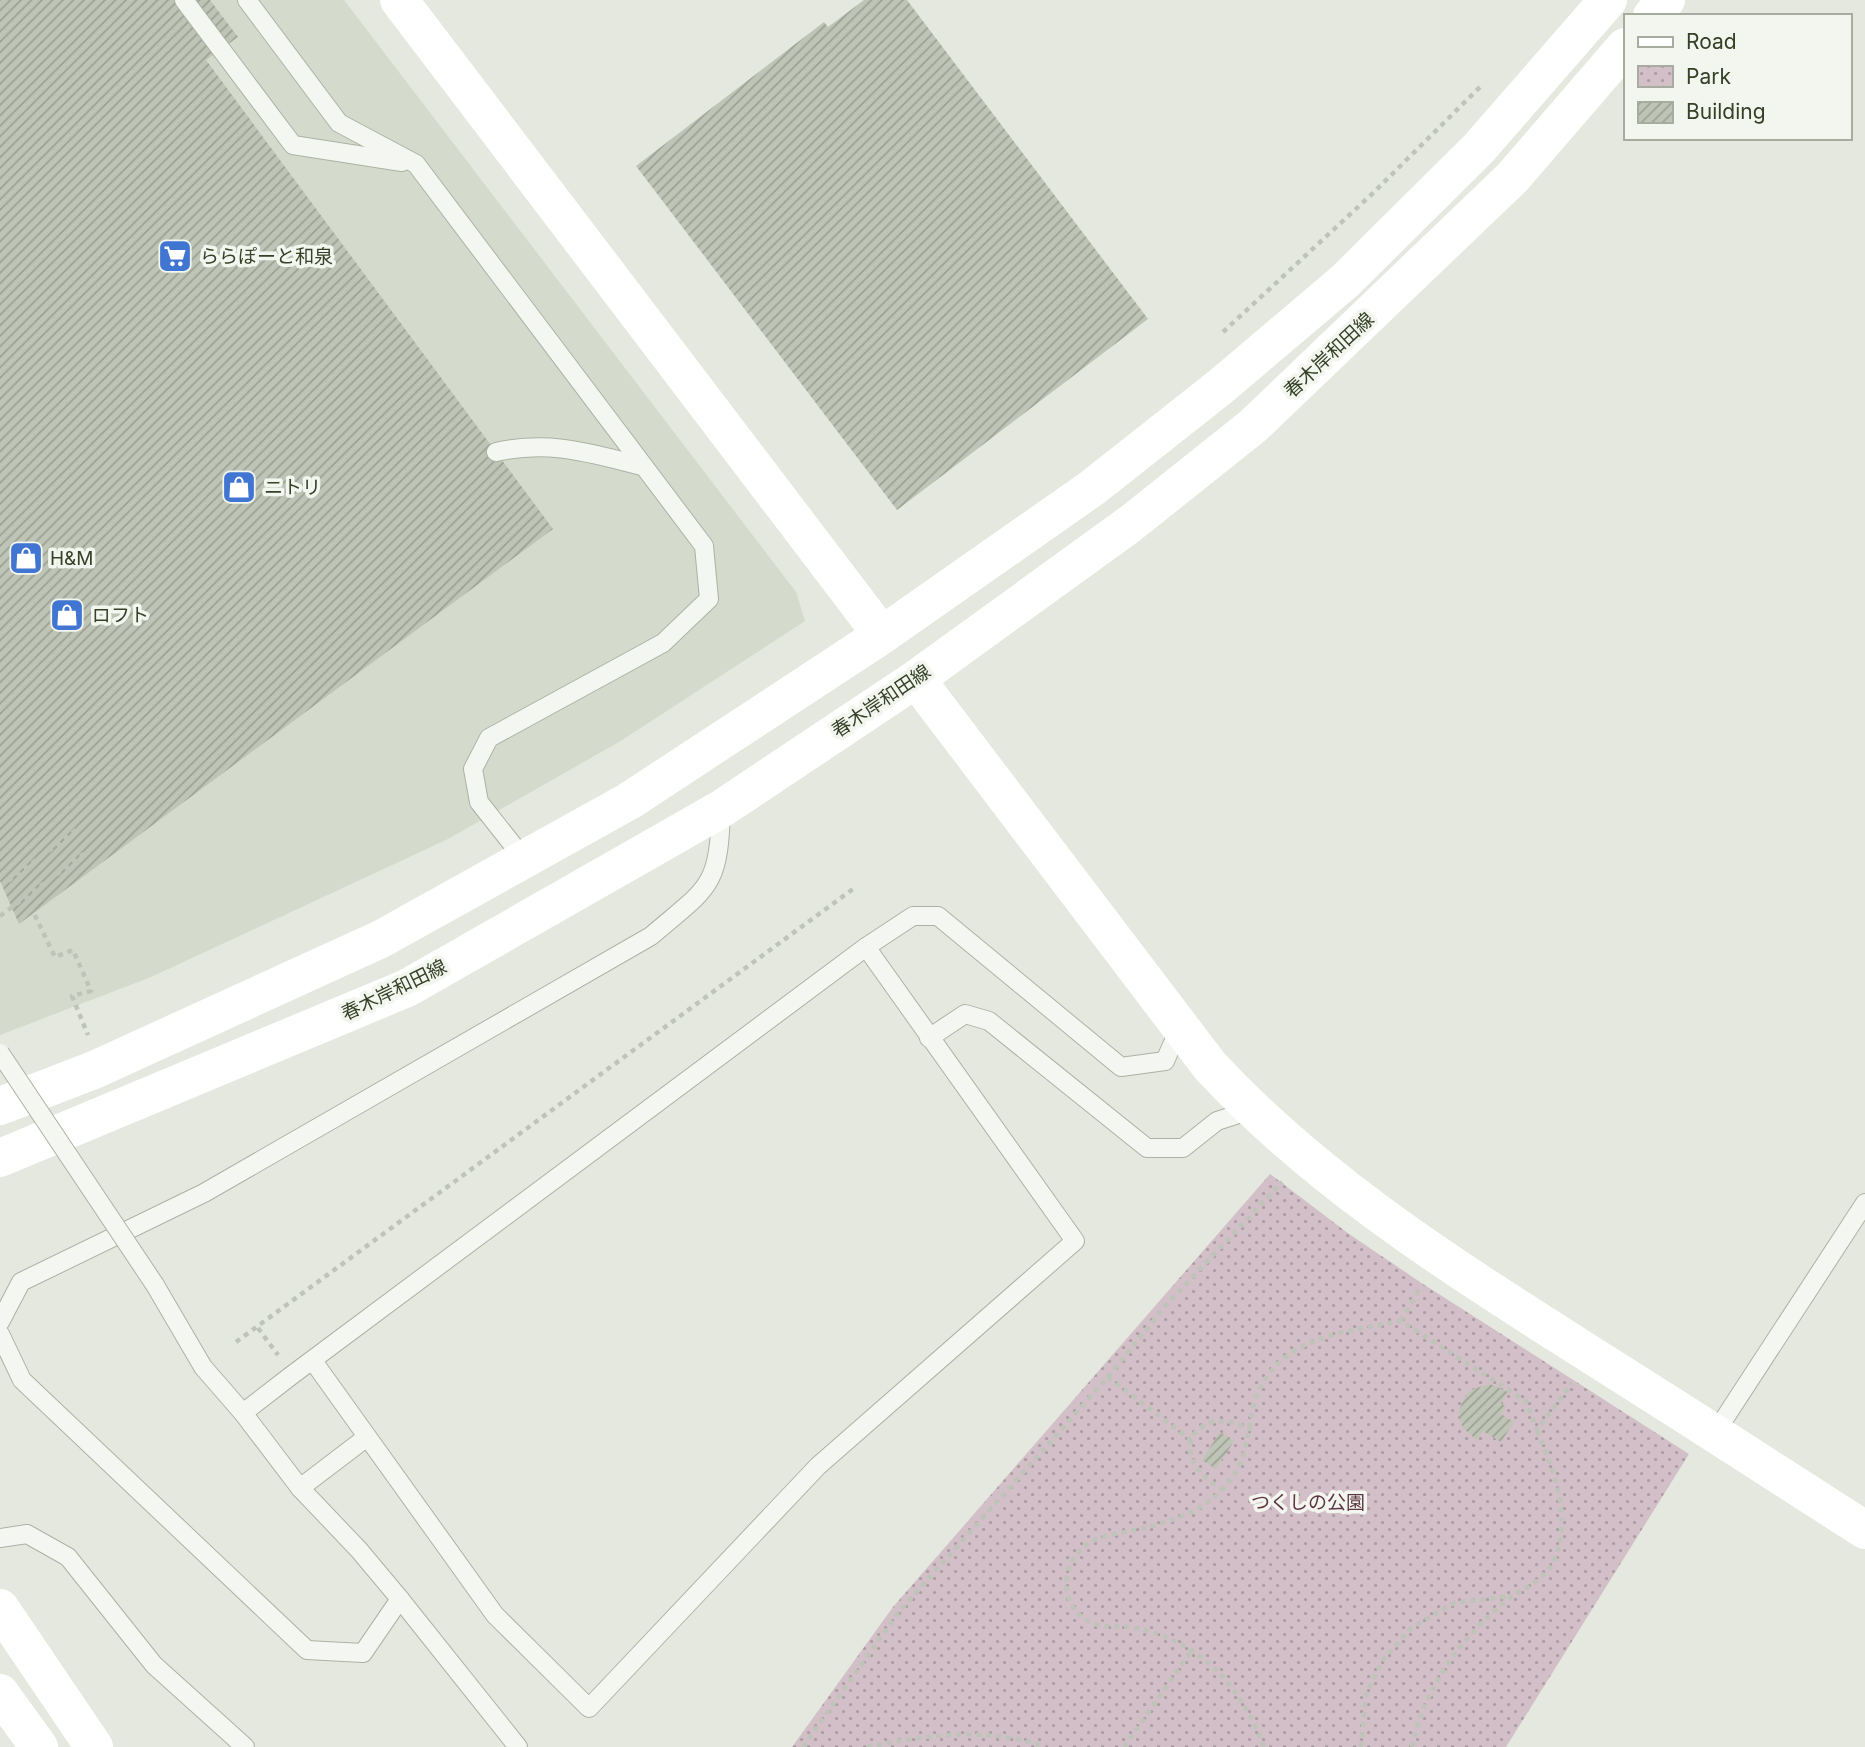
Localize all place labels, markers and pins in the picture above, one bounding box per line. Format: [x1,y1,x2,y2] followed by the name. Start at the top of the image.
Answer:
[156,237,194,275] supermarket icon: ららぽーと和泉
[200,245,333,268] place label: ららぽーと和泉
[220,468,258,506] shop icon: ニトリ
[264,476,321,499] place label: ニトリ
[7,539,45,577] shop icon: H&M
[50,547,94,570] place label: H&M
[48,596,86,634] shop icon: ロフト
[92,604,149,627] place label: ロフト

